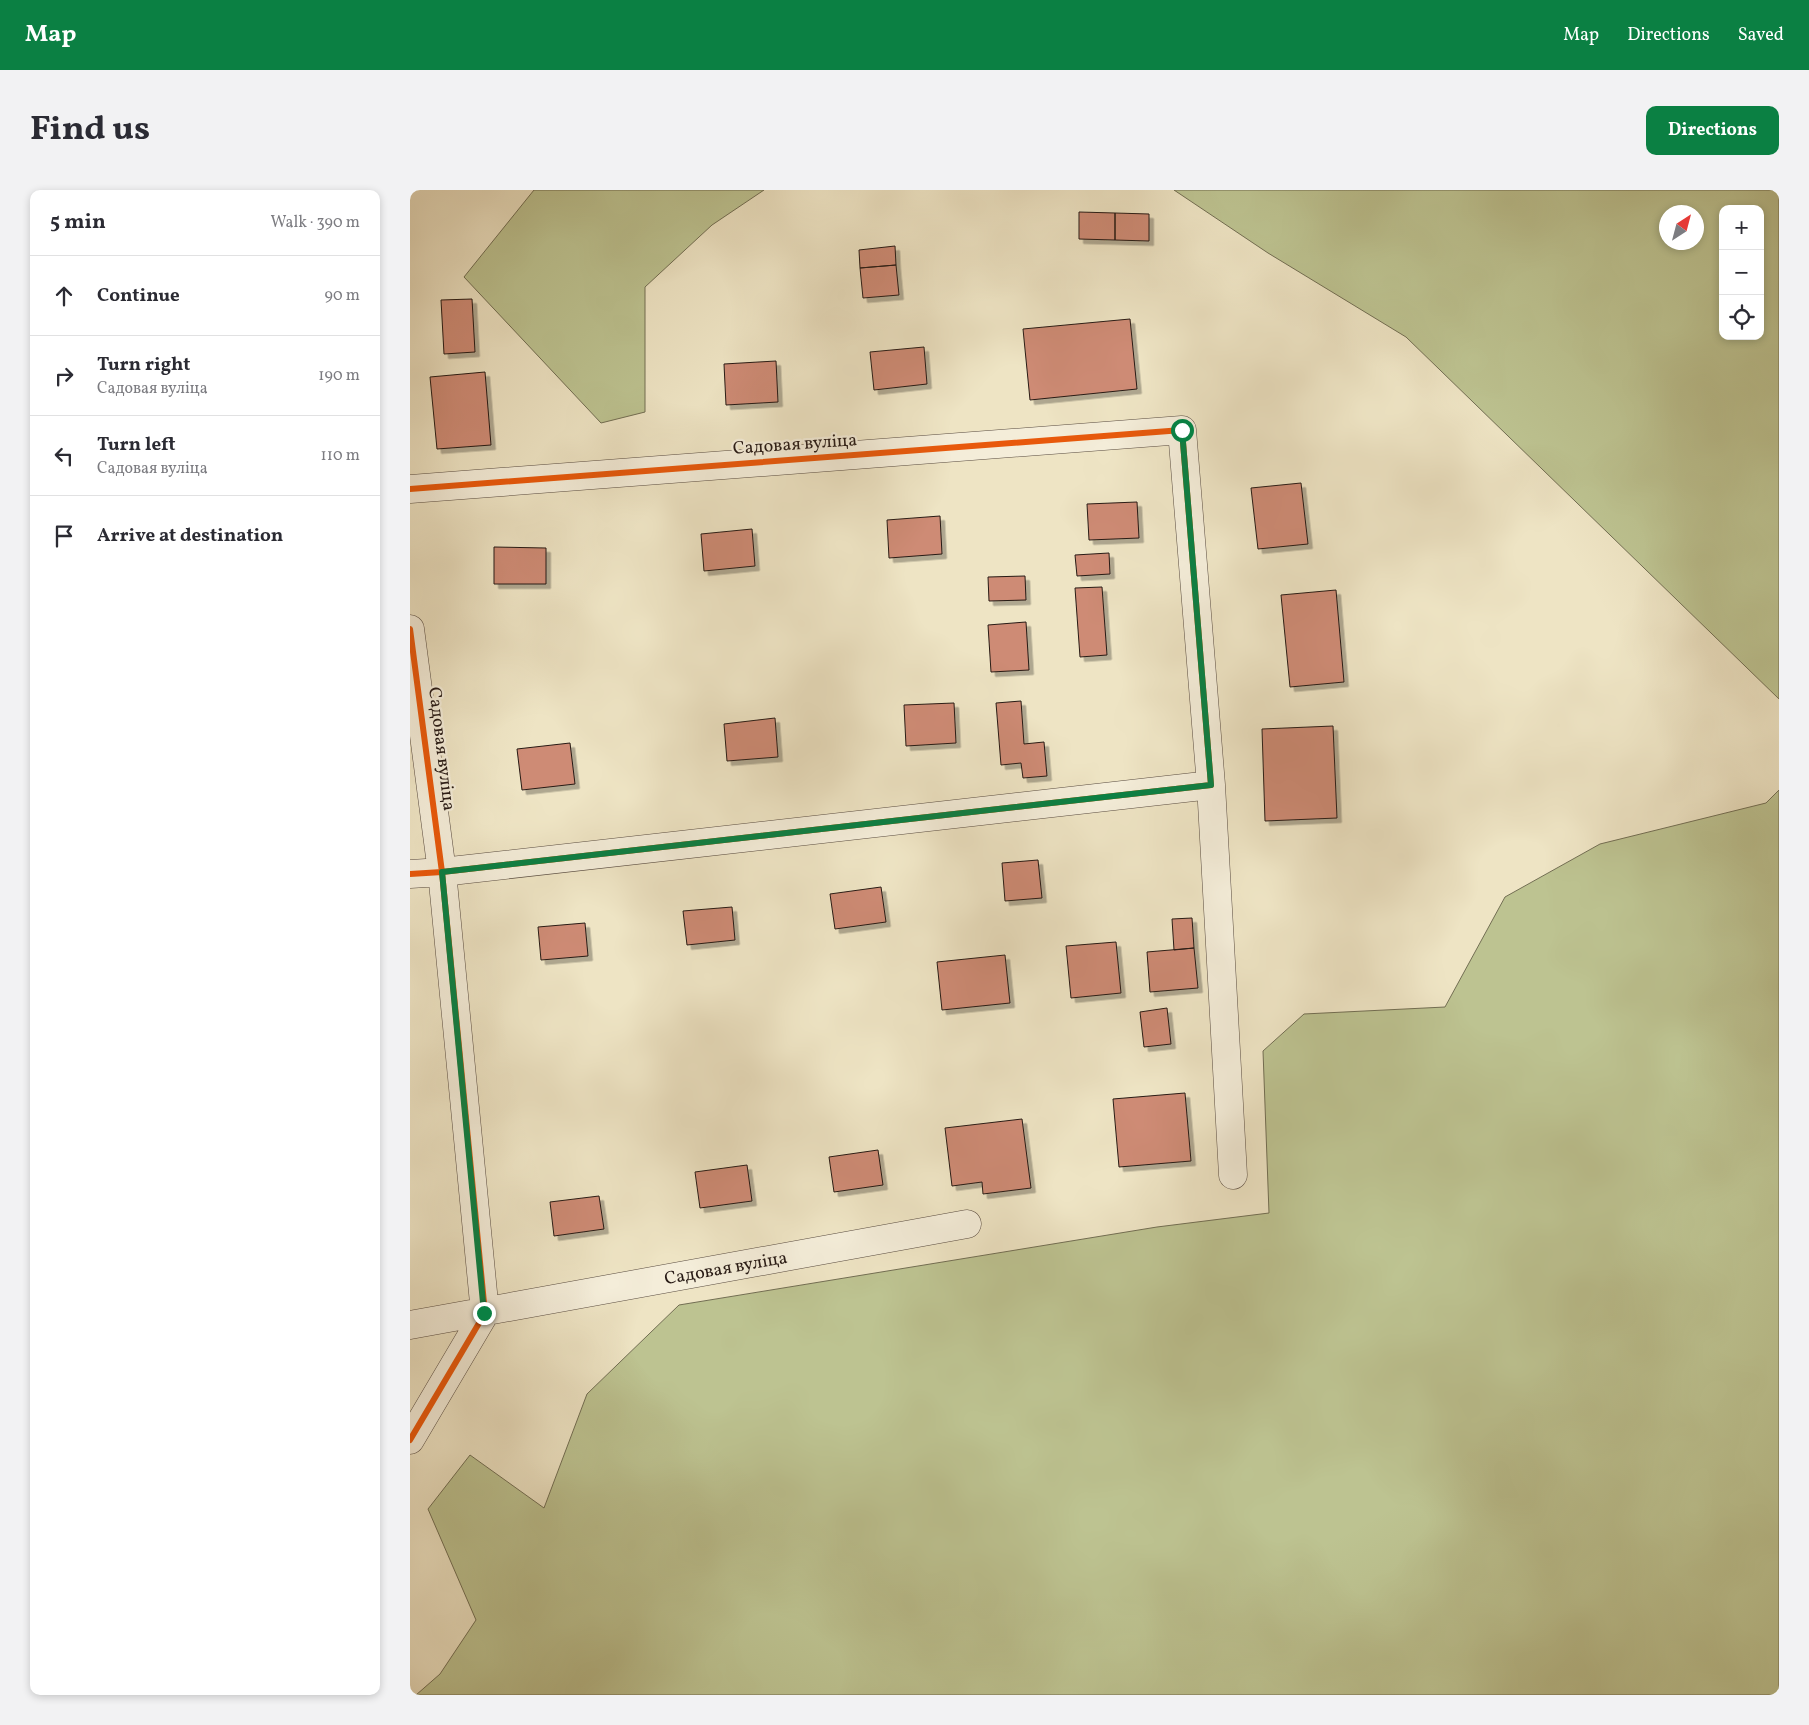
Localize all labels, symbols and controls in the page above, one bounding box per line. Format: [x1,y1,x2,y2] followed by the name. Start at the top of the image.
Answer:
[25,18,76,52] text: Map
[1563,23,1599,48] text: Map
[1627,23,1710,48] text: Directions
[1738,23,1784,48] text: Saved
[30,106,150,154] text: Find us
[1646,106,1779,155] button: Directions
[1659,205,1704,250] north arrow
[1719,205,1764,340] map controls
[1719,205,1764,250] button: +
[50,208,106,237] text: 5 min
[271,212,360,234] text: Walk · 390 m
[1719,250,1764,295] button: −
[50,282,78,310] icon: ahead
[97,283,180,309] text: Continue
[324,285,360,307] text: 90 m
[1719,295,1764,340] button: locate
[97,352,190,378] text: Turn right
[50,362,78,390] icon: right
[318,365,360,387] text: 190 m
[97,378,208,400] text: Садовая вуліца
[1171,419,1194,442] route start
[732,428,858,462] street label: Садовая вуліца
[97,432,176,458] text: Turn left
[50,442,78,470] icon: left
[321,445,360,467] text: 110 m
[97,458,208,480] text: Садовая вуліца
[50,522,78,550] icon: arrive
[97,523,283,549] text: Arrive at destination
[421,686,461,812] street label: Садовая вуліца
[663,1246,790,1292] street label: Садовая вуліца
[473,1302,496,1325] route end

